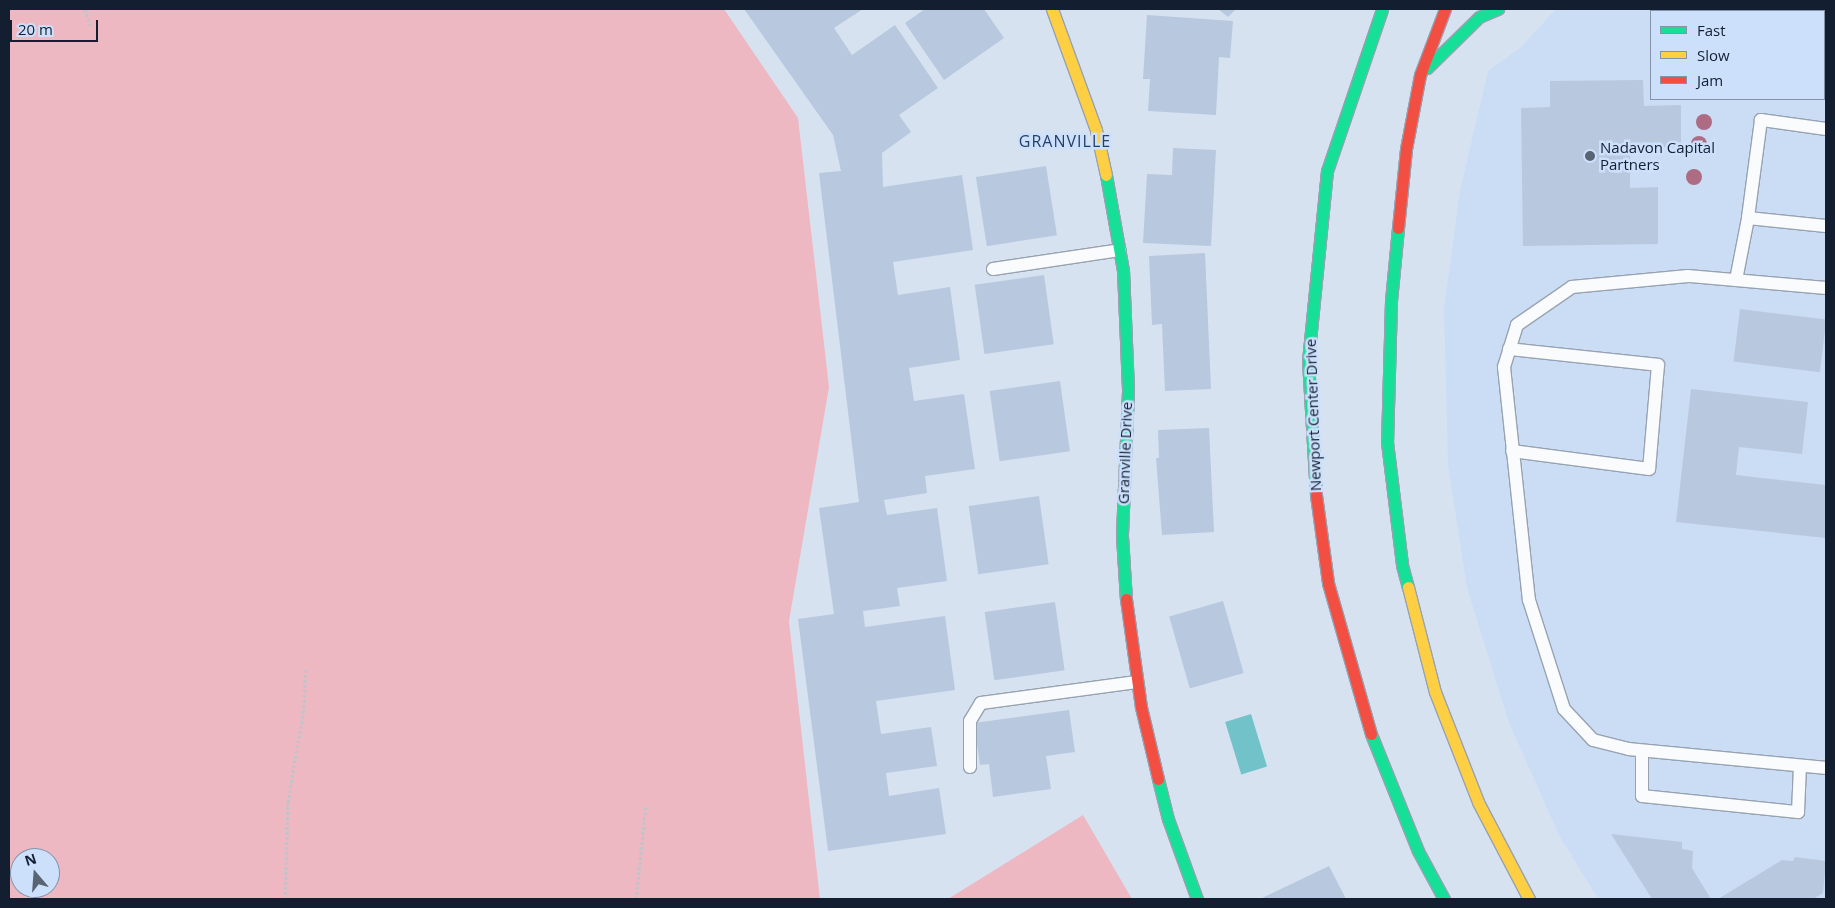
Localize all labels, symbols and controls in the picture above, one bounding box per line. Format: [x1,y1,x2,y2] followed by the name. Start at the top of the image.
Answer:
[12,10,100,42] scale bar
[1650,10,1825,100] legend
[18,19,53,39] text: 20 m
[1697,20,1726,40] text: Fast
[1697,45,1730,65] text: Slow
[1697,70,1723,90] text: Jam
[1018,131,1112,151] district label: GRANVILLE
[1600,138,1715,173] place label: Nadavon Capital Partners
[1584,150,1596,162] marker: Nadavon Capital Partners
[1301,338,1325,492] street label: Newport Center Drive
[1114,401,1136,505] street label: Granville Drive
[10,848,60,898] north arrow
[22,848,39,870] text: N

